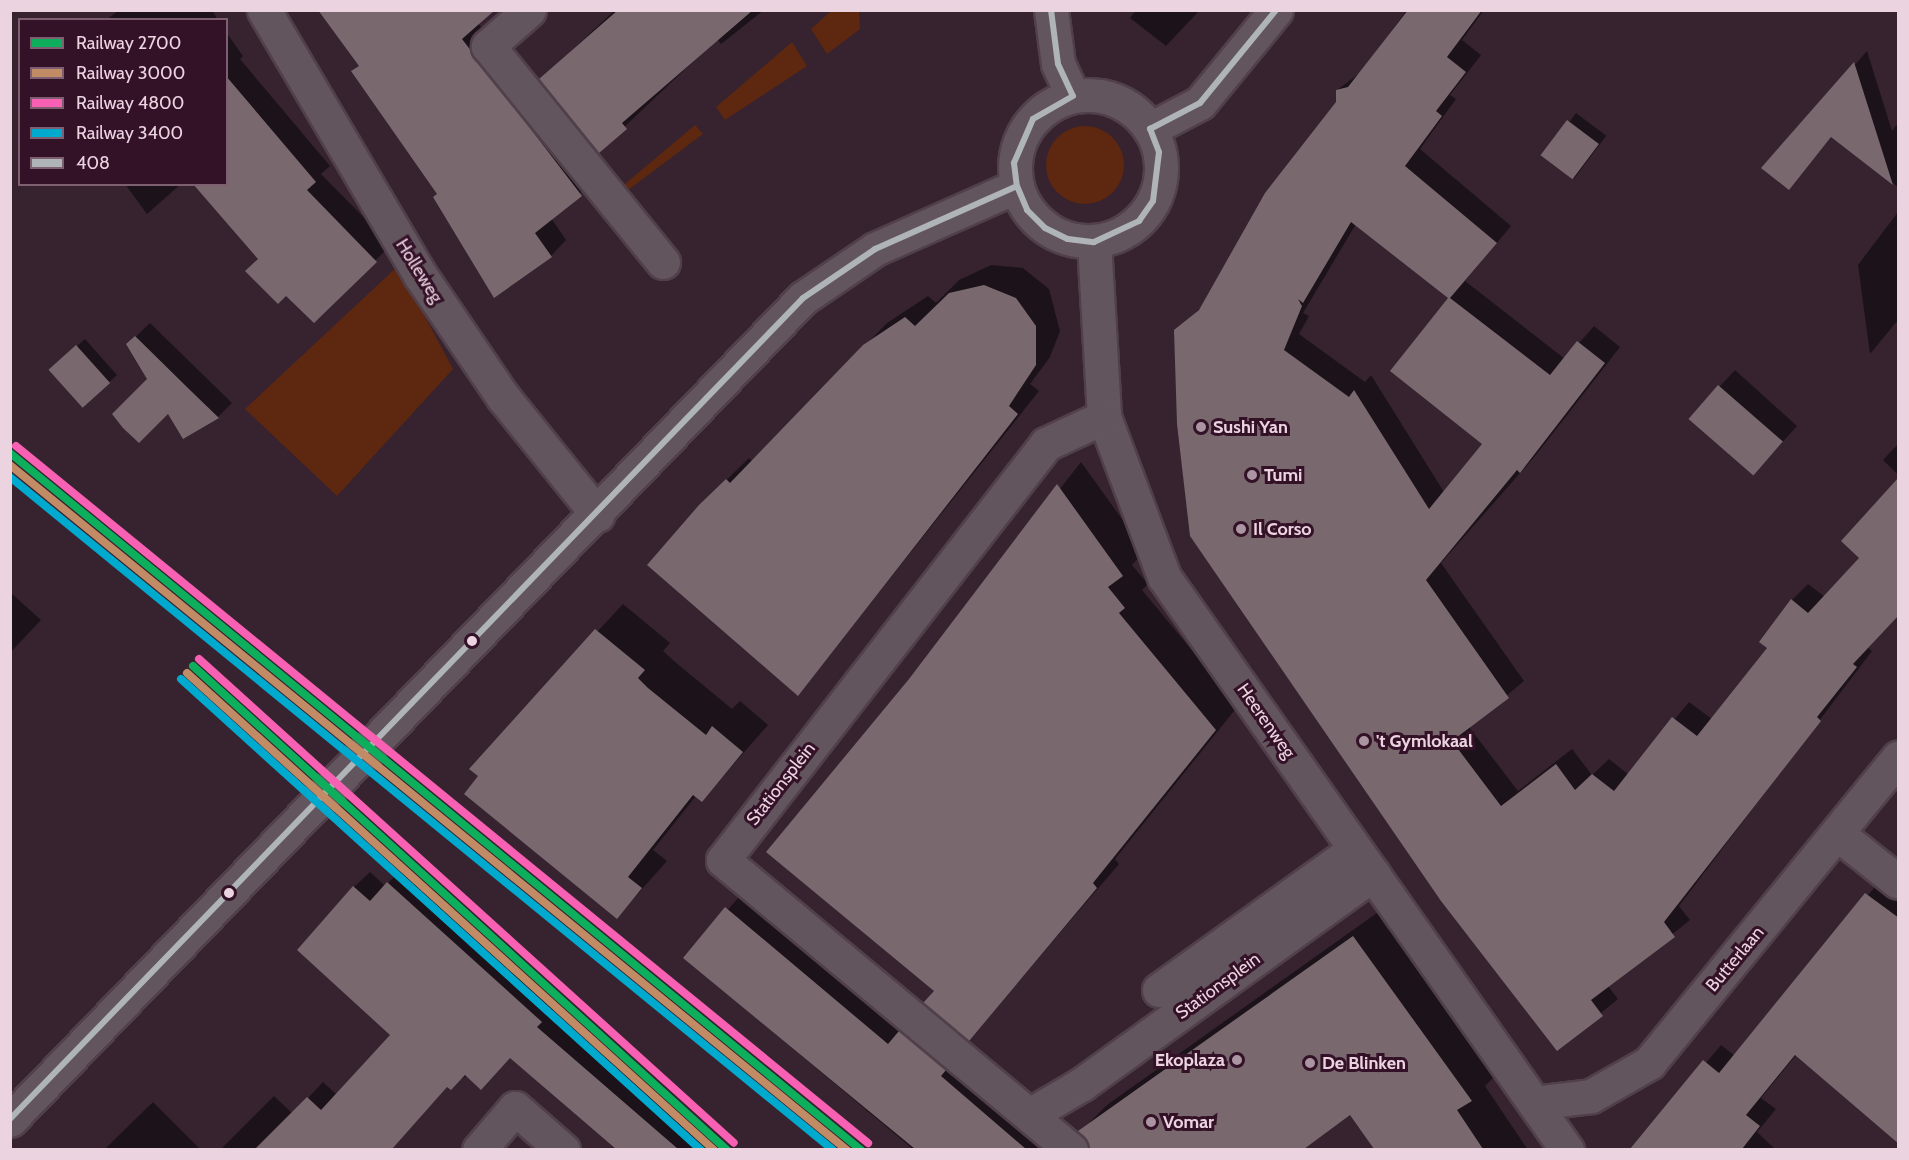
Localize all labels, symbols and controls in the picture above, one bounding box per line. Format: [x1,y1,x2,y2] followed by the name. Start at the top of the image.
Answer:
[18,18,228,186] legend
[76,32,181,54] text: Railway 2700
[76,62,185,84] text: Railway 3000
[76,92,184,114] text: Railway 4800
[76,122,183,144] text: Railway 3400
[76,152,110,174] text: 408
[391,235,447,307] street label: Holleweg
[1213,416,1288,438] place label: Sushi Yan
[1194,420,1208,434] marker: Sushi Yan
[1264,464,1302,486] place label: Tumi
[1245,468,1259,482] marker: Tumi
[1253,518,1312,540] place label: Il Corso
[1234,522,1248,536] marker: Il Corso
[466,635,478,647] unlabelled marker
[1232,679,1300,763] street label: Heerenweg
[1376,730,1473,752] place label: 't Gymlokaal
[1357,734,1371,748] marker: 't Gymlokaal
[742,738,820,830] street label: Stationsplein
[223,887,235,899] unlabelled marker
[1701,922,1769,996] street label: Butterlaan
[1171,948,1265,1024] street label: Stationsplein
[1155,1049,1225,1071] place label: Ekoplaza
[1322,1052,1406,1074] place label: De Blinken
[1230,1053,1244,1067] marker: Ekoplaza
[1303,1056,1317,1070] marker: De Blinken
[1163,1111,1214,1133] place label: Vomar
[1144,1115,1158,1129] marker: Vomar

